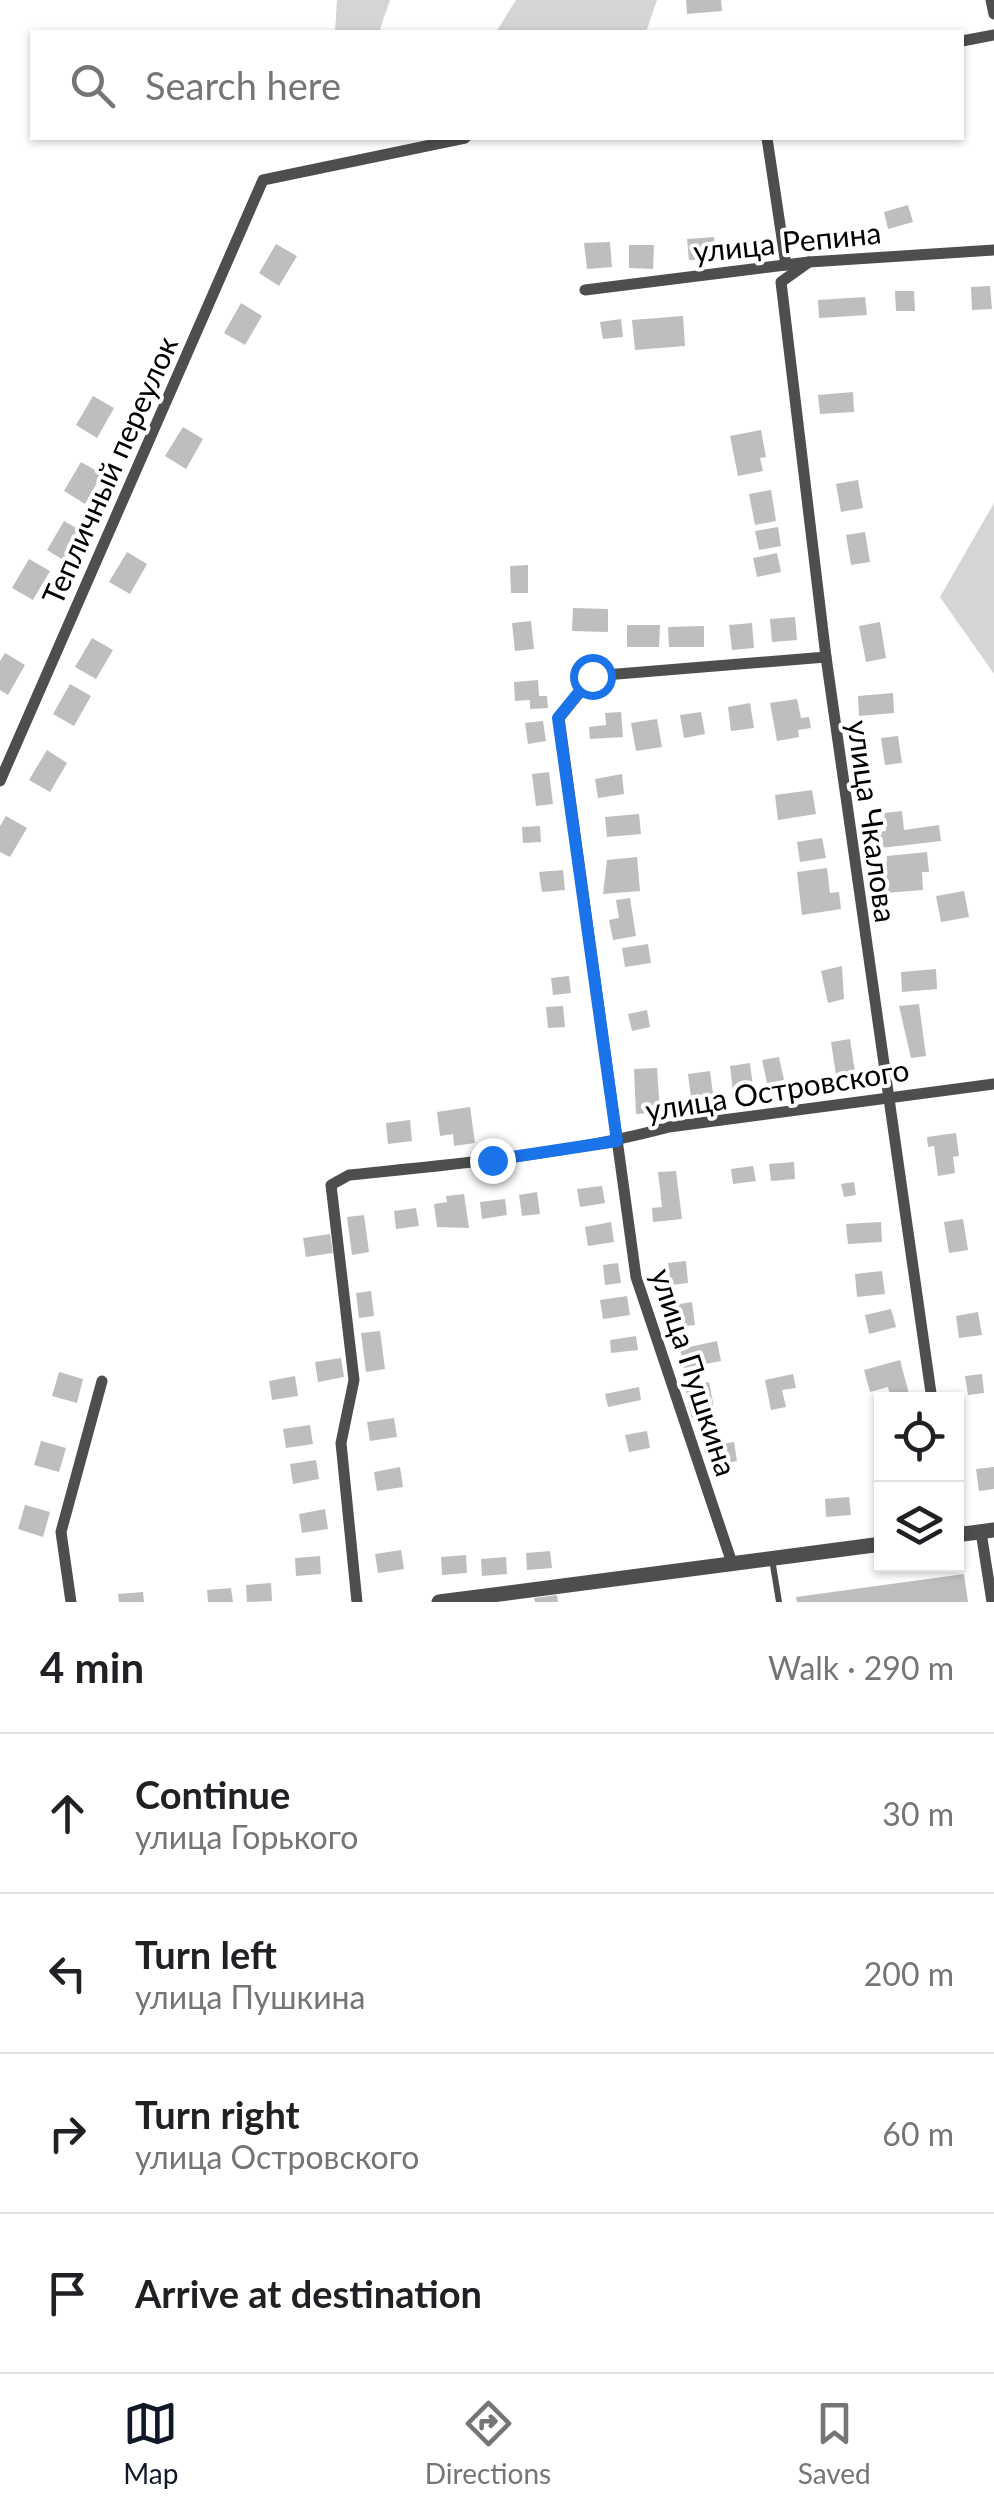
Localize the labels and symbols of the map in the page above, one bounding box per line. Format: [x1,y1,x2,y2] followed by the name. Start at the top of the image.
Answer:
[691,213,883,269] street label: улица Репина
[34,330,185,610] street label: Тепличный переулок
[570,654,616,700] route start
[841,717,905,925] street label: улица Чкалова
[643,1050,911,1128] street label: улица Островского
[470,1138,516,1184] route end
[644,1264,746,1480] street label: улица Пушкина

